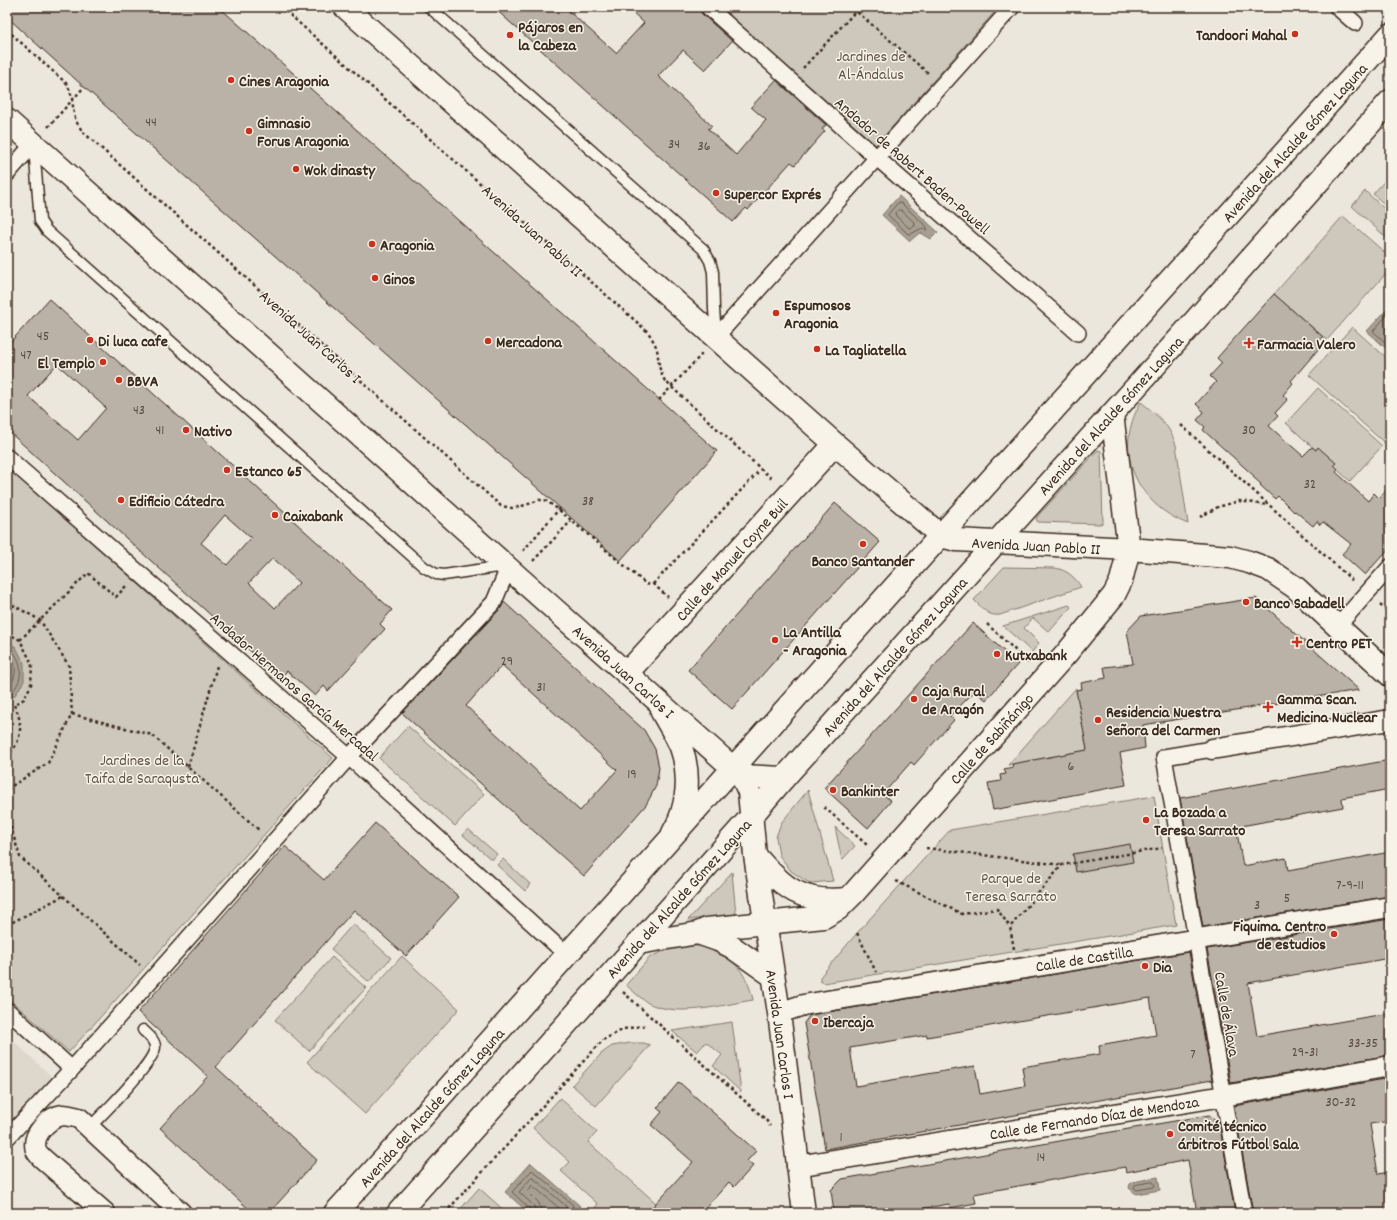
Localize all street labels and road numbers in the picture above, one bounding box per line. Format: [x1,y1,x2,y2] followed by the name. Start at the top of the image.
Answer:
[1218,58,1374,229] street label: Avenida del Alcalde Gómez Laguna
[828,93,994,241] street label: Andador de Robert Baden-Powell
[476,180,587,284] street label: Avenida Juan Pablo II
[253,286,365,390] street label: Avenida Juan Carlos I
[1034,331,1190,502] street label: Avenida del Alcalde Gómez Laguna
[671,494,795,627] street label: Calle de Manuel Coyne Buil
[971,533,1101,562] street label: Avenida Juan Pablo II
[818,572,974,743] street label: Avenida del Alcalde Gómez Laguna
[204,608,383,768] street label: Andador Hermanos García Mercadal
[566,621,678,725] street label: Avenida Juan Carlos I
[945,689,1040,791] street label: Calle de Sabiñánigo
[602,814,758,985] street label: Avenida del Alcalde Gómez Laguna
[1034,941,1135,979] street label: Calle de Castilla
[758,968,799,1101] street label: Avenida Juan Carlos I
[1207,970,1244,1059] street label: Calle de Álava
[355,1023,511,1194] street label: Avenida del Alcalde Gómez Laguna
[988,1092,1201,1147] street label: Calle de Fernando Díaz de Mendoza

